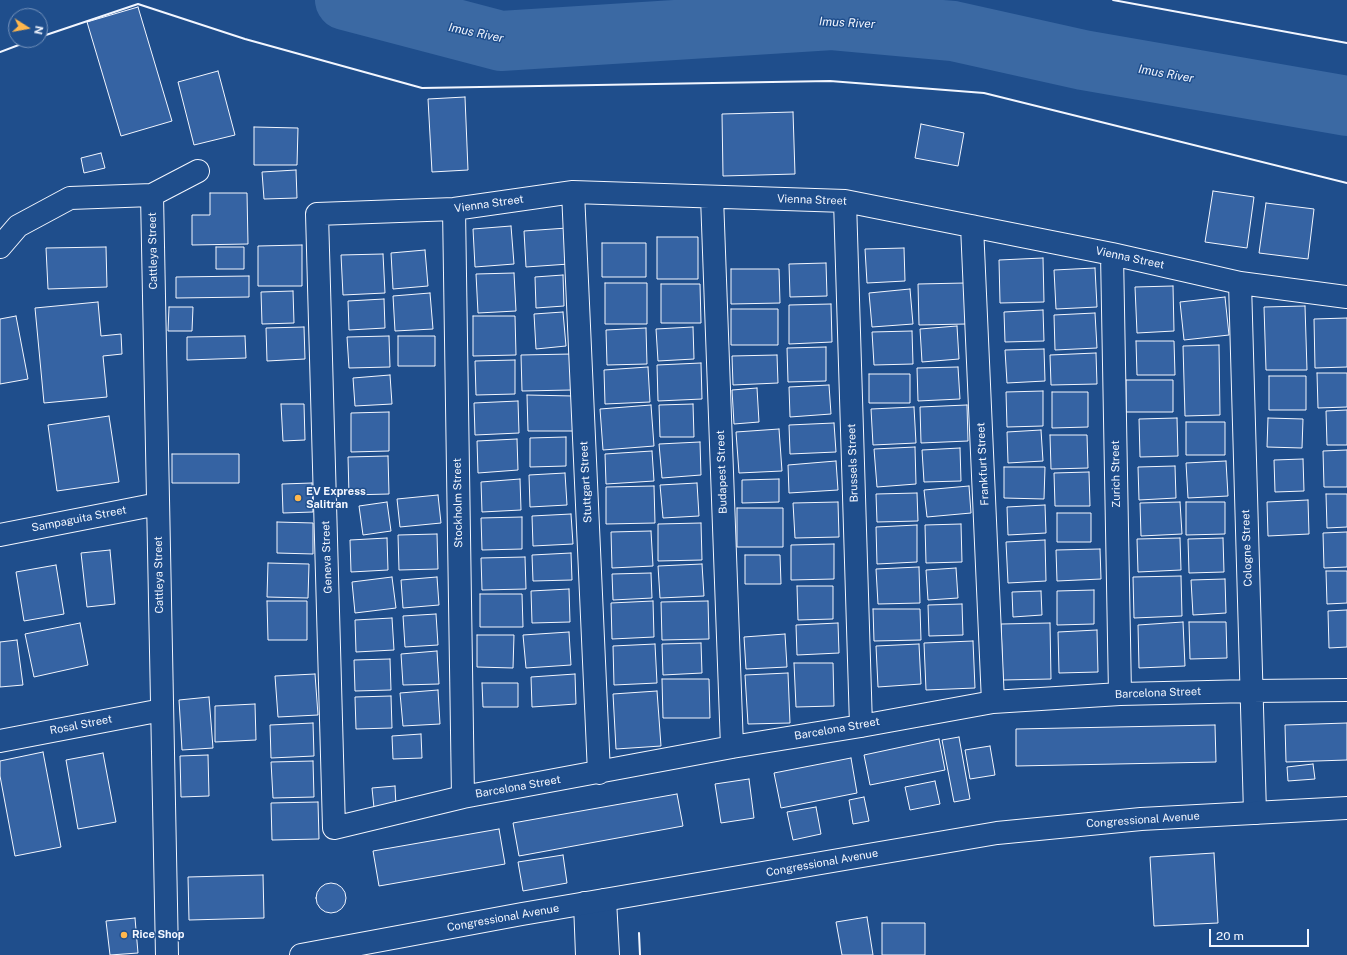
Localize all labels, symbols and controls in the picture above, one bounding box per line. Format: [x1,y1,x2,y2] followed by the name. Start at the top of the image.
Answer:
[8,8,48,48] north arrow
[819,14,875,32] water label: Imus River
[447,20,505,46] water label: Imus River
[32,25,46,35] text: N
[1137,62,1195,86] water label: Imus River
[777,192,847,208] street label: Vienna Street
[453,193,525,215] street label: Vienna Street
[146,212,160,290] street label: Cattleya Street
[1094,244,1166,272] street label: Vienna Street
[974,422,992,506] street label: Frankfurt Street
[845,423,861,503] street label: Brussels Street
[714,430,730,514] street label: Budapest Street
[1109,440,1123,508] street label: Zurich Street
[577,441,595,523] street label: Stuttgart Street
[451,458,465,548] street label: Stockholm Street
[306,485,366,511] place label: EV Express Salitran
[293,493,303,503] marker: EV Express Salitran
[30,503,128,535] street label: Sampaguita Street
[1239,509,1255,587] street label: Cologne Street
[319,520,335,594] street label: Geneva Street
[152,536,166,614] street label: Cattleya Street
[1115,685,1201,701] street label: Barcelona Street
[49,712,113,738] street label: Rosal Street
[793,715,881,743] street label: Barcelona Street
[474,773,562,801] street label: Barcelona Street
[1086,809,1200,831] street label: Congressional Avenue
[765,847,879,879] street label: Congressional Avenue
[446,902,560,934] street label: Congressional Avenue
[1211,921,1311,947] scale bar
[132,928,185,942] place label: Rice Shop
[1216,929,1244,943] text: 20 m
[119,930,129,940] marker: Rice Shop

